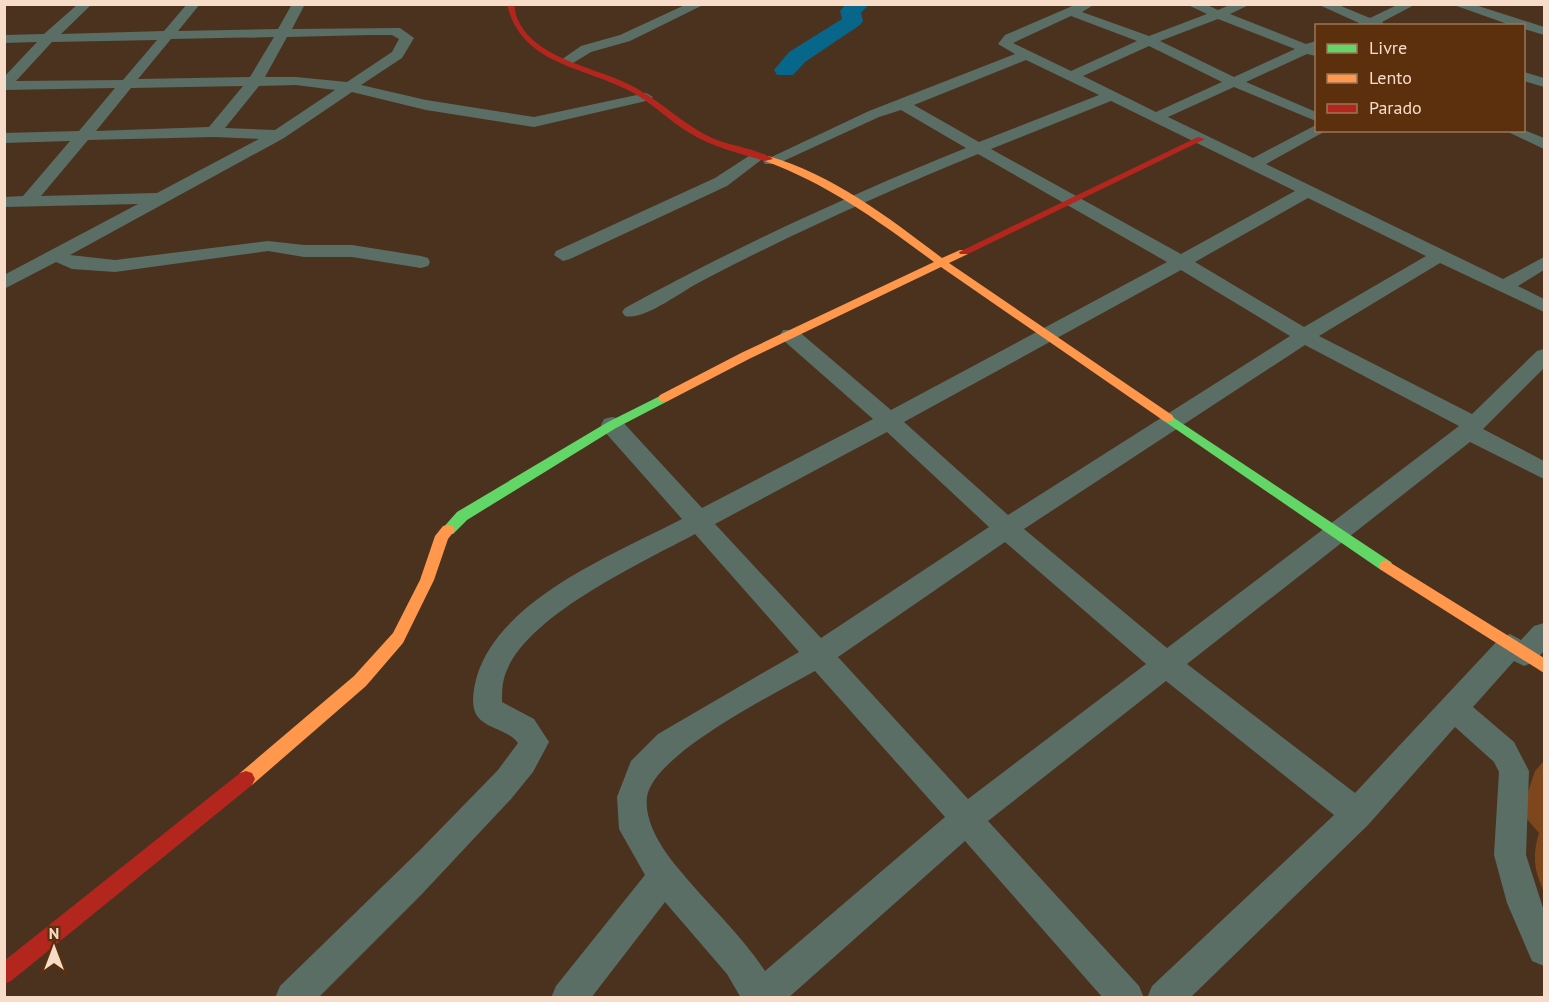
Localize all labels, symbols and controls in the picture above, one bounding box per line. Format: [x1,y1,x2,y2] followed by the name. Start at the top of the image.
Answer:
[1315,24,1525,132] legend
[1369,36,1407,59] text: Livre
[1369,66,1412,89] text: Lento
[1369,96,1422,119] text: Parado
[24,918,84,978] north arrow
[49,923,59,943] text: N

